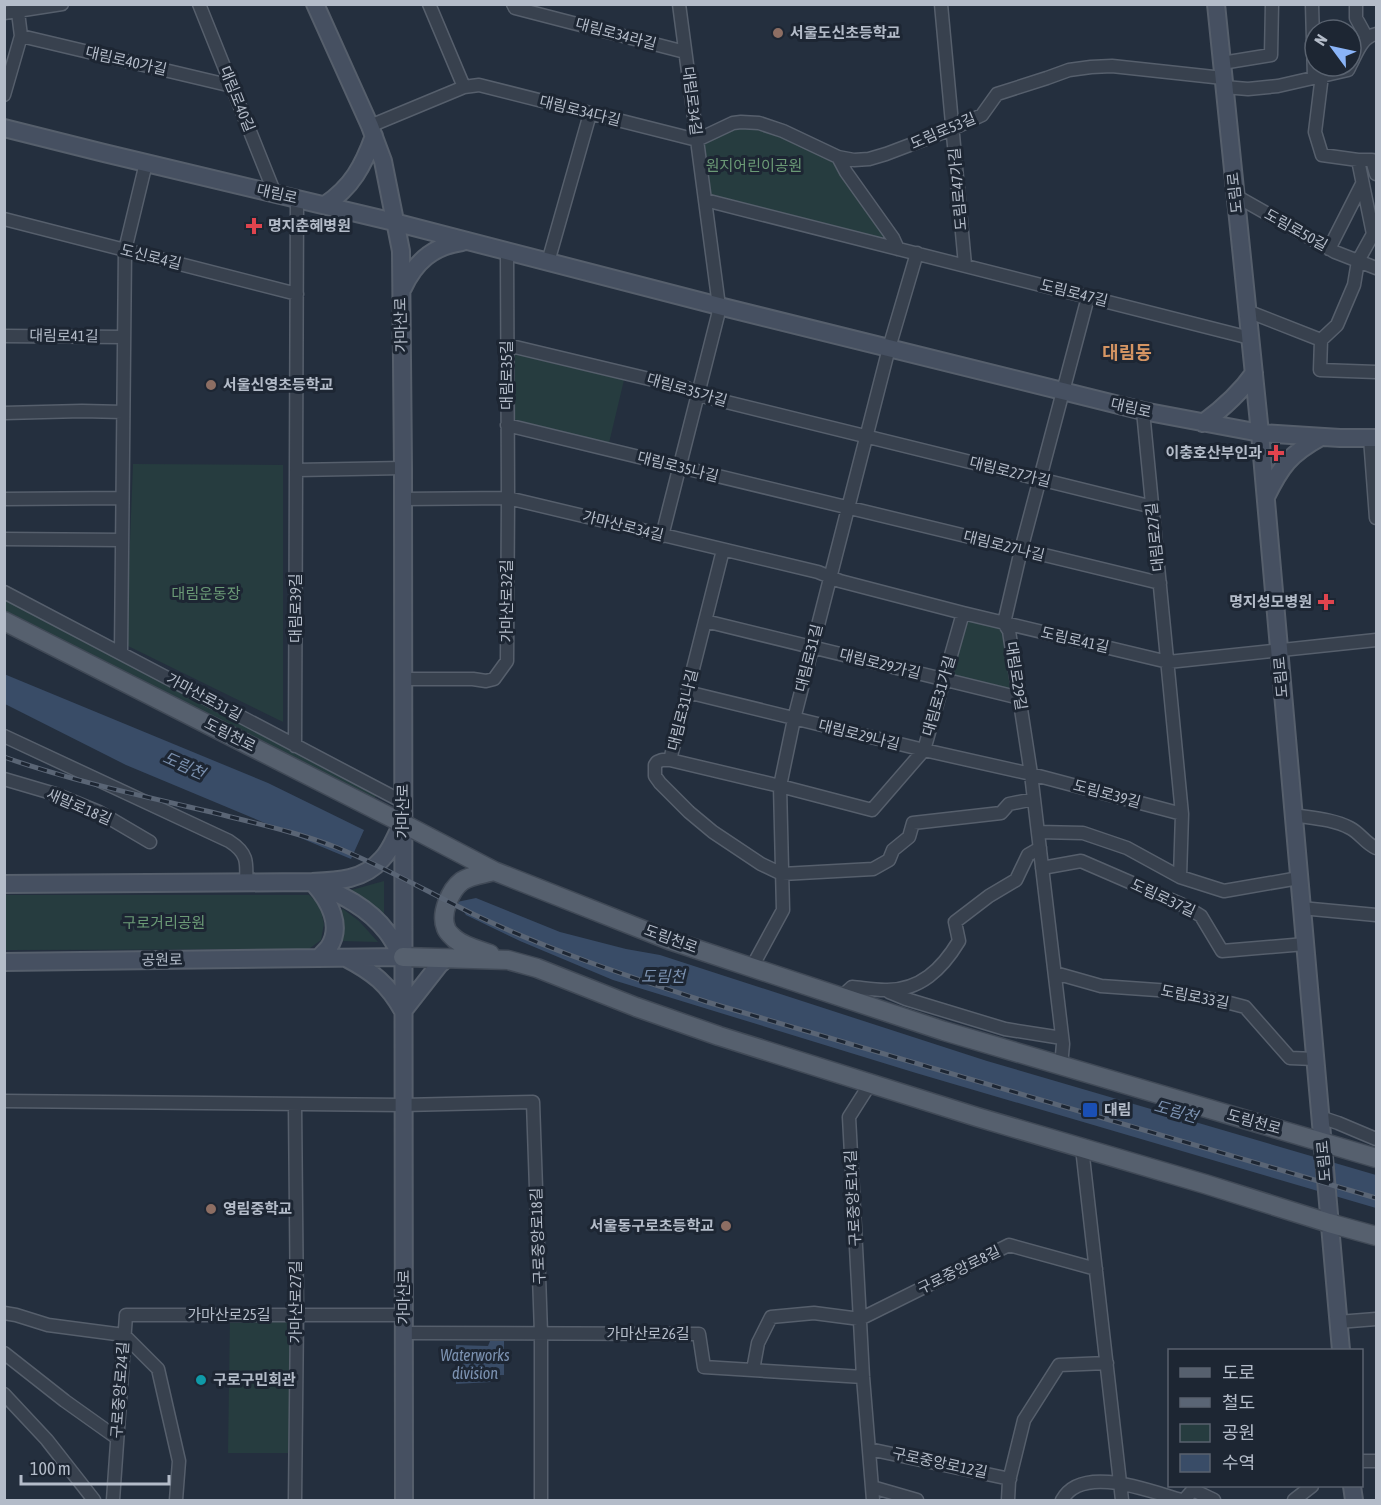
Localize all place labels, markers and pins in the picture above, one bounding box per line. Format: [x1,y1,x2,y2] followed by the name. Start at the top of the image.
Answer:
[790,24,901,41] place label: 서울도신초등학교
[771,26,785,40] marker: 서울도신초등학교
[245,217,263,235] marker: 명지춘혜병원
[268,217,351,234] place label: 명지춘혜병원
[223,376,334,393] place label: 서울신영초등학교
[204,378,218,392] marker: 서울신영초등학교
[1165,444,1262,461] place label: 이충호산부인과
[1267,444,1285,462] marker: 이충호산부인과
[1229,593,1312,610] place label: 명지성모병원
[1317,593,1335,611] marker: 명지성모병원
[1081,1101,1099,1119] marker: 대림
[1104,1101,1132,1118] place label: 대림
[223,1200,292,1217] place label: 영림중학교
[204,1202,218,1216] marker: 영림중학교
[590,1217,714,1234] place label: 서울동구로초등학교
[719,1219,733,1233] marker: 서울동구로초등학교
[213,1371,296,1388] place label: 구로구민회관
[194,1373,208,1387] marker: 구로구민회관

